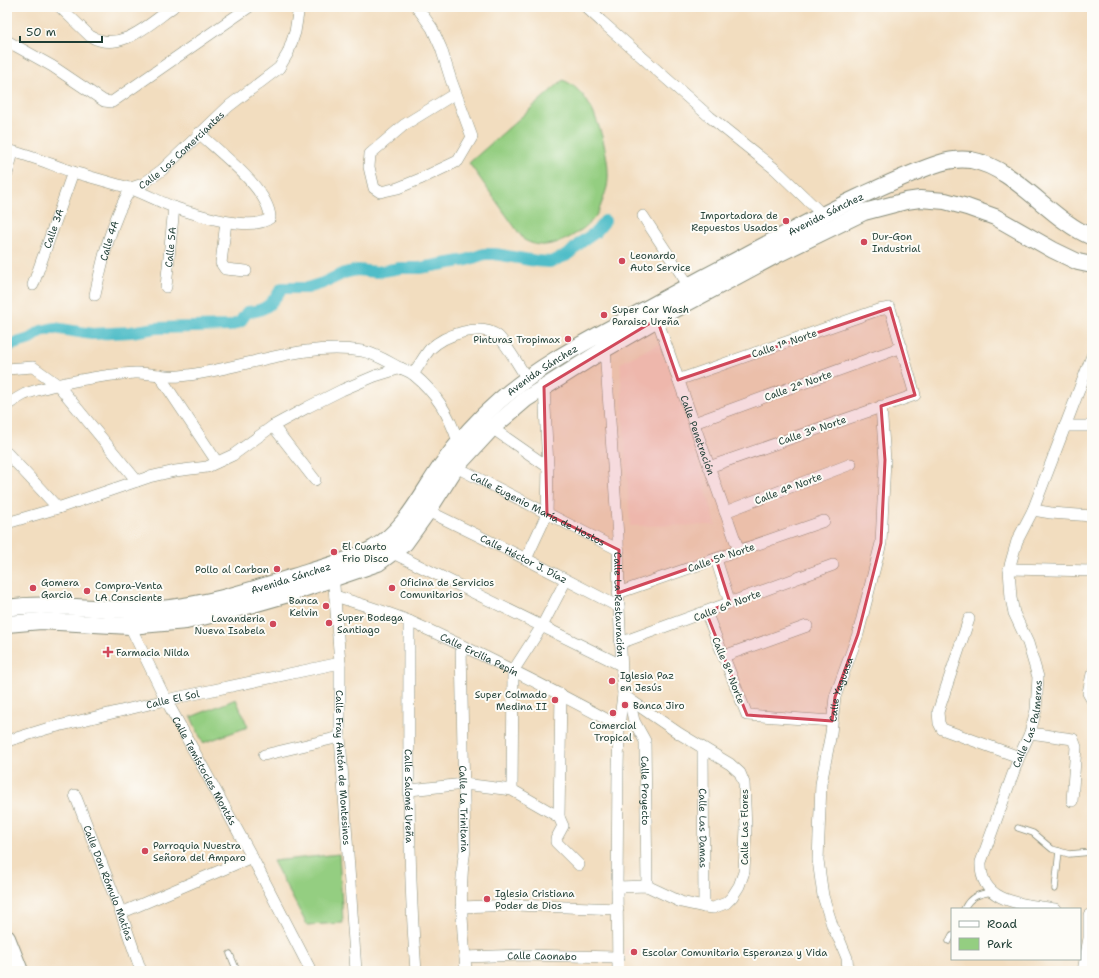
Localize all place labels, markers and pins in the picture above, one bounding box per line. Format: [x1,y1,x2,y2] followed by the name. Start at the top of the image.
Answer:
[691,209,778,234] place label: Importadora de Repuestos Usados
[781,216,791,226] marker: Importadora de Repuestos Usados
[872,230,921,255] place label: Dur-Gon Industrial
[859,237,869,247] marker: Dur-Gon Industrial
[630,249,691,274] place label: Leonardo Auto Service
[617,256,627,266] marker: Leonardo Auto Service
[612,303,689,328] place label: Super Car Wash Paraiso Ureña
[599,310,609,320] marker: Super Car Wash Paraiso Ureña
[473,333,560,346] place label: Pinturas Tropimax
[563,334,573,344] marker: Pinturas Tropimax
[342,540,389,565] place label: El Cuarto Frio Disco
[329,547,339,557] marker: El Cuarto Frio Disco
[195,563,269,576] place label: Pollo al Carbon
[272,564,282,574] marker: Pollo al Carbon
[41,576,80,601] place label: Gomera Garcia
[400,576,494,601] place label: Oficina de Servicios Comunitarios
[95,579,163,604] place label: Compra-Venta LA Consciente
[28,583,38,593] marker: Gomera Garcia
[387,583,397,593] marker: Oficina de Servicios Comunitarios
[82,586,92,596] marker: Compra-Venta LA Consciente
[289,594,319,619] place label: Banca Kelvin
[321,601,331,611] marker: Banca Kelvin
[337,611,404,636] place label: Super Bodega Santiago
[195,612,266,637] place label: Lavanderia Nueva Isabela
[324,618,334,628] marker: Super Bodega Santiago
[268,619,278,629] marker: Lavanderia Nueva Isabela
[116,646,190,659] place label: Farmacia Nilda
[103,647,113,657] marker: Farmacia Nilda
[620,669,674,694] place label: Iglesia Paz en Jesús
[607,676,617,686] marker: Iglesia Paz en Jesús
[475,688,547,713] place label: Super Colmado Medina II
[550,695,560,705] marker: Super Colmado Medina II
[633,699,684,712] place label: Banca Jiro
[620,700,630,710] marker: Banca Jiro
[608,708,618,718] marker: Comercial Tropical
[590,719,636,744] place label: Comercial Tropical
[153,839,246,864] place label: Parroquia Nuestra Señora del Amparo
[140,846,150,856] marker: Parroquia Nuestra Señora del Amparo
[495,887,575,912] place label: Iglesia Cristiana Poder de Dios
[482,894,492,904] marker: Iglesia Cristiana Poder de Dios
[642,946,828,959] place label: Escolar Comunitaria Esperanza y Vida
[629,947,639,957] marker: Escolar Comunitaria Esperanza y Vida

